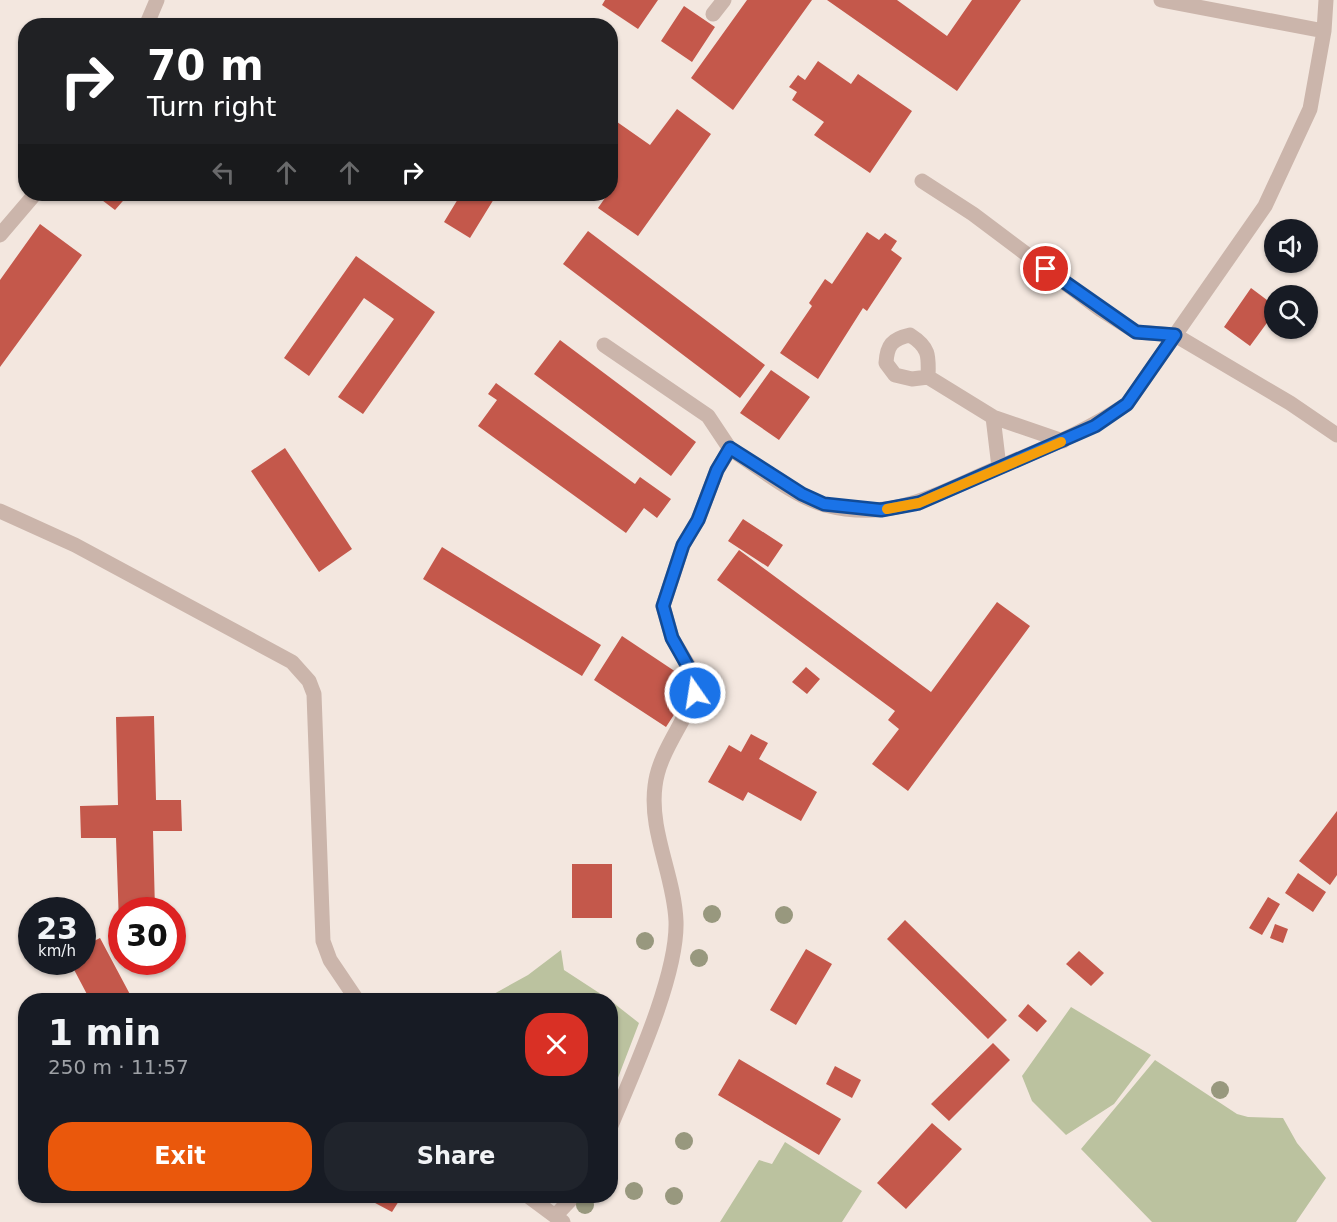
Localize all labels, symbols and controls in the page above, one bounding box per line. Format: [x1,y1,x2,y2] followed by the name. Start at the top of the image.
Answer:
[147,41,264,90] text: 70 m
[48,42,126,120] icon: right
[147,91,276,122] text: Turn right
[207,156,240,189] icon: left
[270,156,303,189] icon: ahead
[333,156,366,189] icon: ahead
[396,156,429,189] icon: right
[1264,219,1318,339] map controls
[1264,219,1318,273] button: sound
[1020,243,1071,294] pin
[1029,252,1062,285] icon: arrive
[1264,285,1318,339] button: search
[663,661,727,725] position arrow
[108,897,186,975] speed limit sign: 30
[36,911,78,946] text: 23
[38,942,76,960] text: km/h
[48,1012,161,1053] text: 1 min
[525,1013,588,1076] button: close
[48,1055,189,1079] text: 250 m · 11:57
[48,1122,312,1191] button: Exit
[324,1122,588,1191] button: Share

